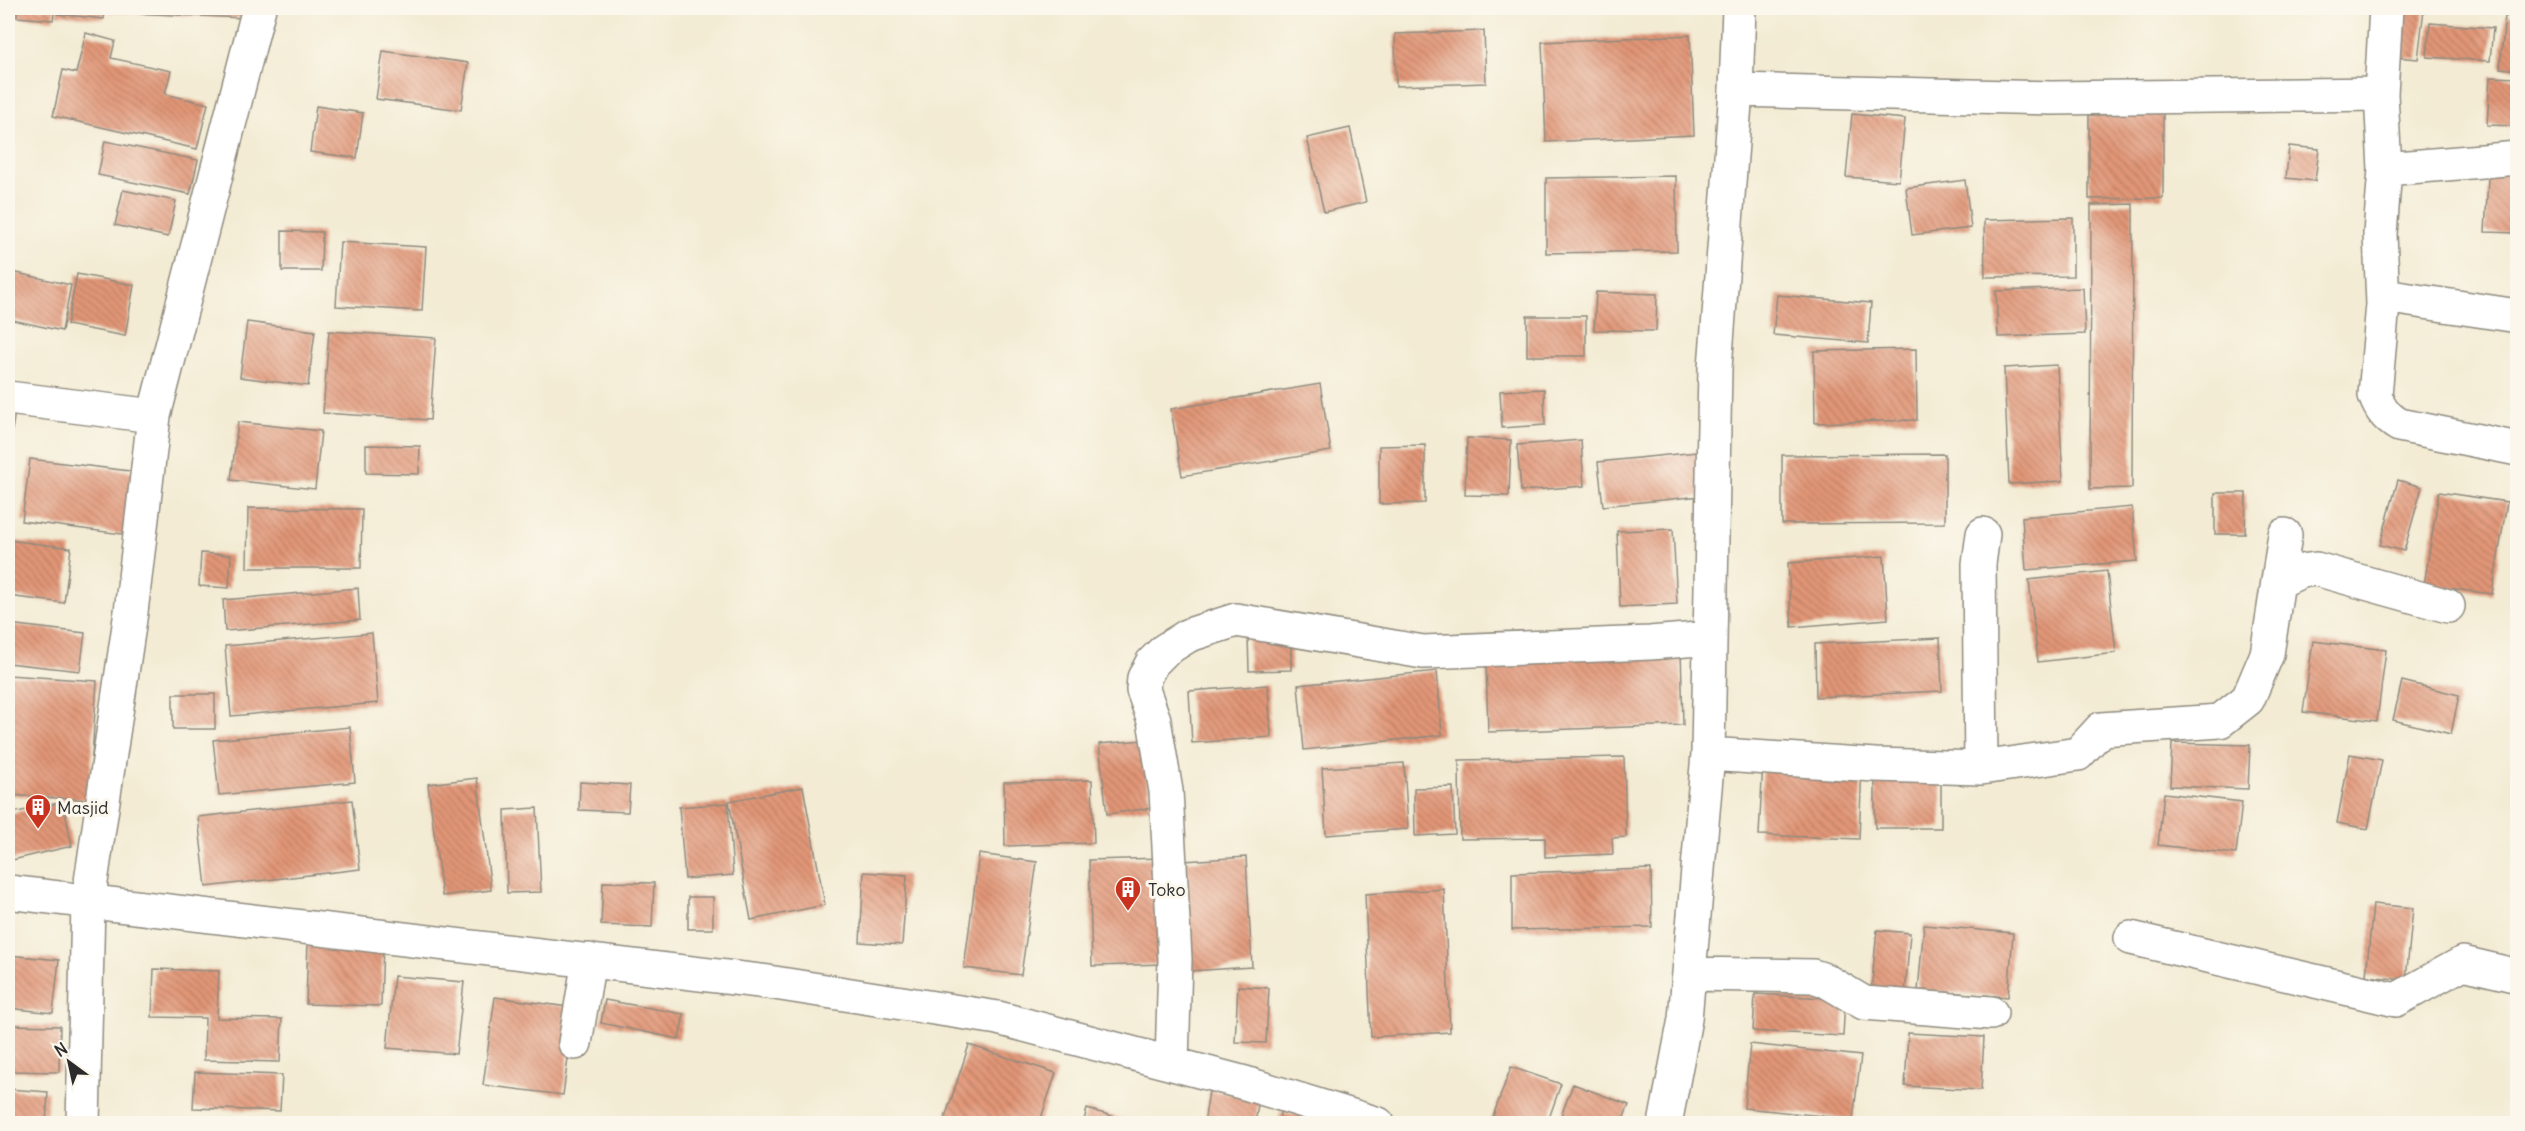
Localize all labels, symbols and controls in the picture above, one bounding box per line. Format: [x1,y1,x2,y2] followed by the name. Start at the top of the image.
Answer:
[23,792,53,830] building icon: Masjid
[57,796,109,819] place label: Masjid
[1113,874,1143,912] building icon: Toko
[1148,878,1186,901] place label: Toko
[39,1032,99,1092] north arrow
[51,1038,71,1061] text: N

